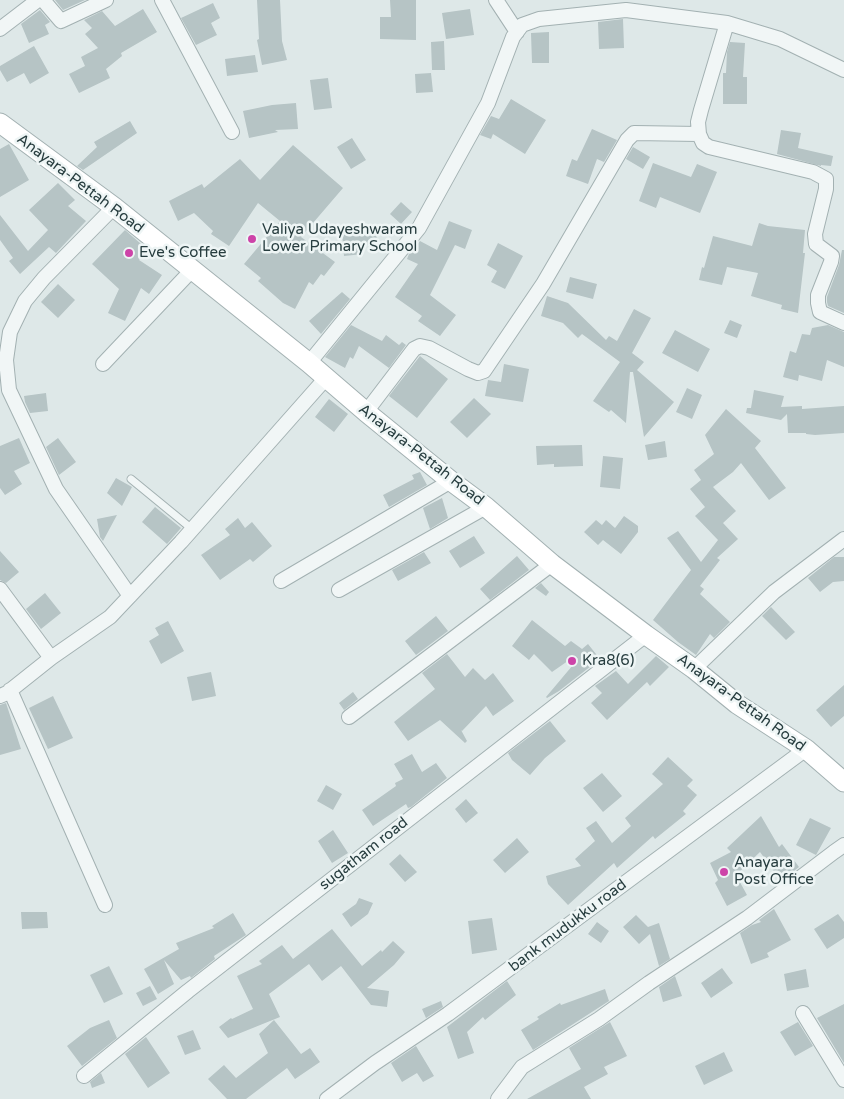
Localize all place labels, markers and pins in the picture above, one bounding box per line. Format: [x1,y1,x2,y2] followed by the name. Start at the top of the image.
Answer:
[262,221,417,256] place label: Valiya Udayeshwaram Lower Primary School
[246,233,258,245] marker: Valiya Udayeshwaram Lower Primary School
[139,244,226,262] place label: Eve's Coffee
[123,247,135,259] marker: Eve's Coffee
[582,652,634,670] place label: Kra8(6)
[566,655,578,667] marker: Kra8(6)
[734,854,814,889] place label: Anayara Post Office
[718,866,730,878] marker: Anayara Post Office

